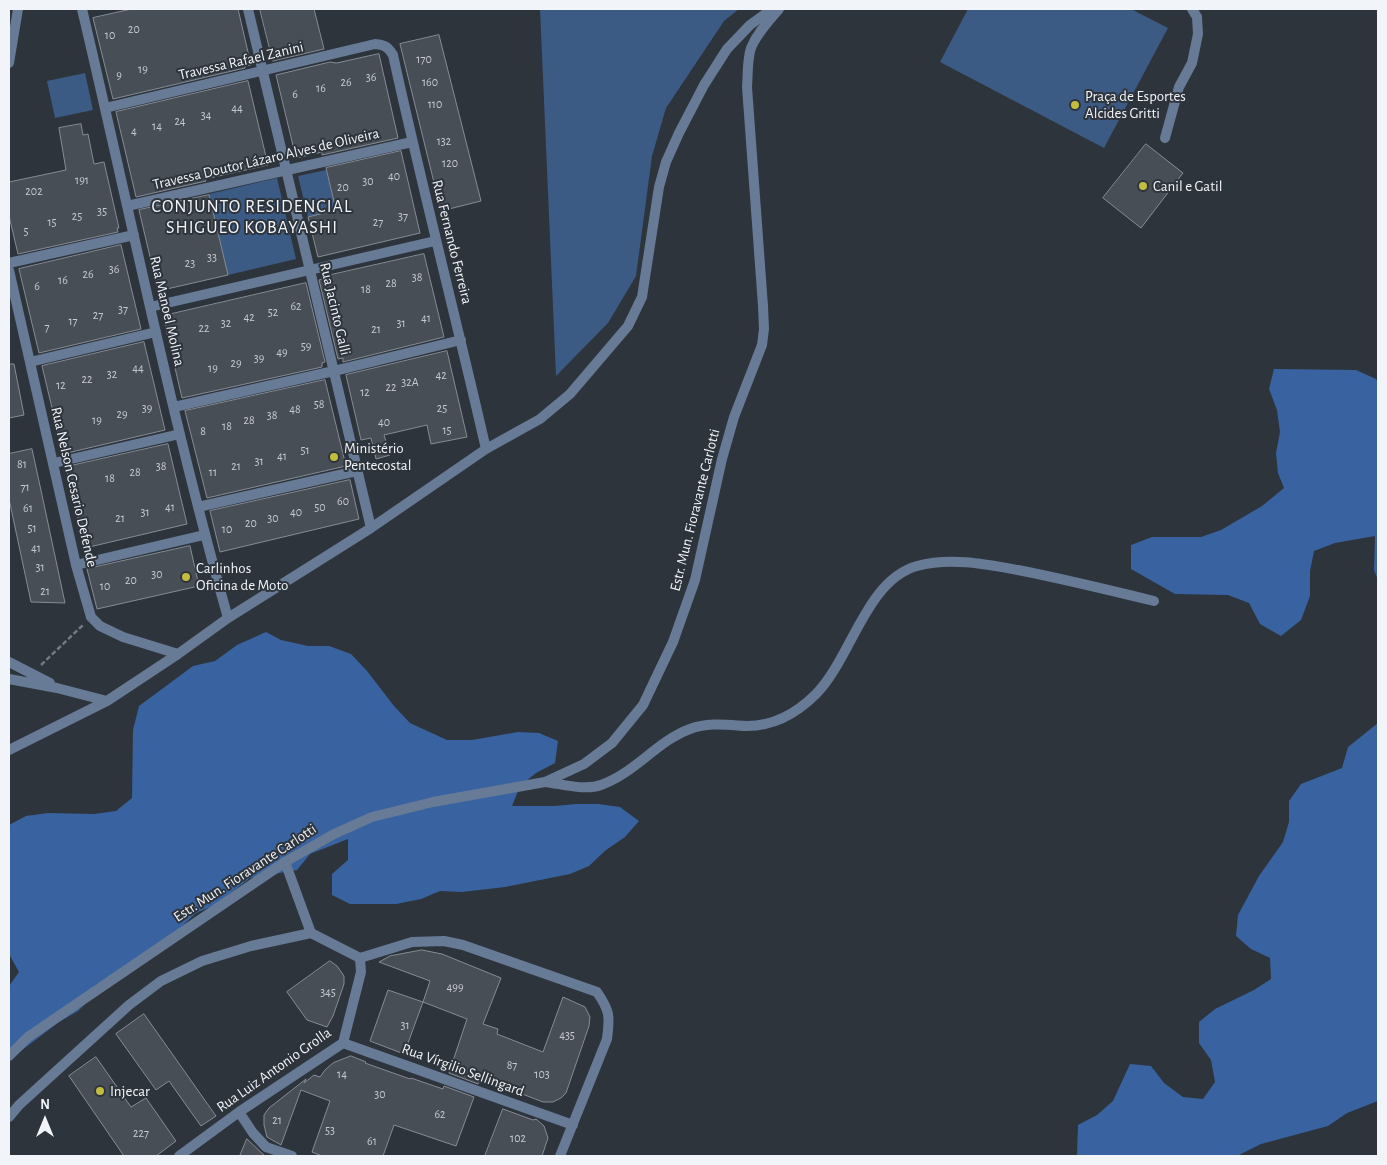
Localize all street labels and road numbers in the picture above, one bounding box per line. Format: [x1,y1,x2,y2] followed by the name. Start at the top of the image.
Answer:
[177,38,305,84] street label: Travessa Rafael Zanini
[151,124,381,194] street label: Travessa Doutor Lázaro Alves de Oliveira
[428,178,476,306] street label: Rua Fernando Ferreira
[146,254,188,368] street label: Rua Manoel Molina
[316,261,354,357] street label: Rua Jacinto Galli
[47,405,101,569] street label: Rua Nelson Cesario Defende
[666,427,724,593] street label: Estr. Mun. Fioravante Carlotti
[170,820,320,926] street label: Estr. Mun. Fioravante Carlotti
[213,1024,335,1116] street label: Rua Luiz Antonio Grolla
[399,1039,527,1101] street label: Rua Vírgilio Sellingard

